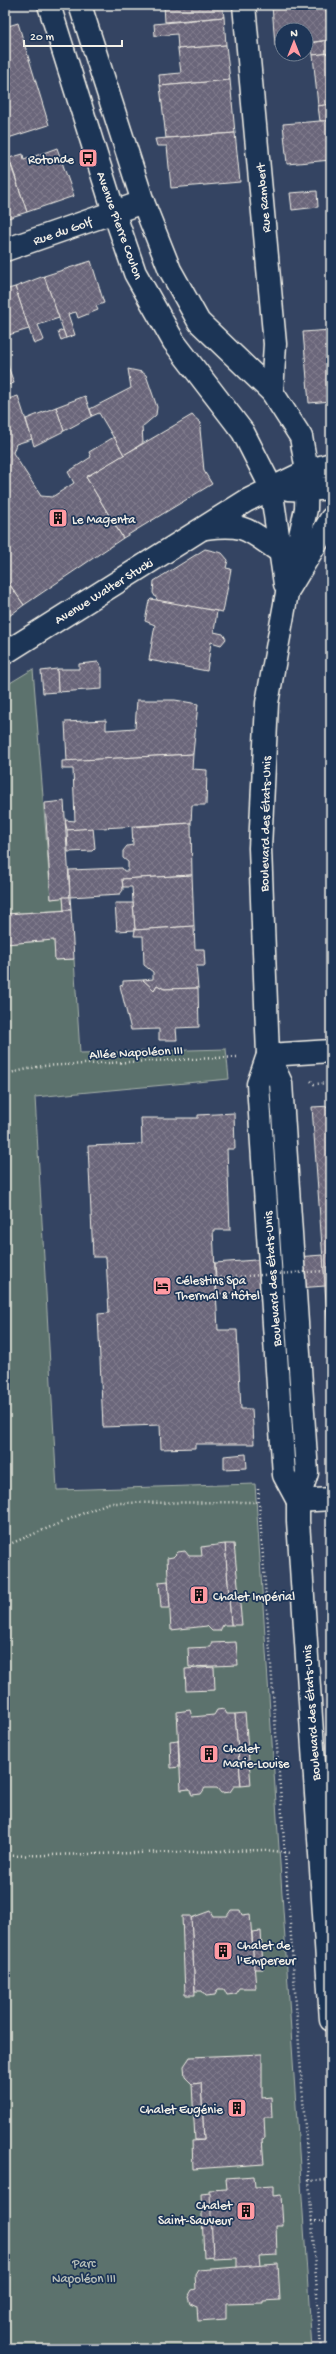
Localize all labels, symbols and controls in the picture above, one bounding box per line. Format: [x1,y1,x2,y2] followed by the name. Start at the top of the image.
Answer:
[24,22,122,48] scale bar
[274,22,314,62] north arrow
[290,28,298,40] text: N
[30,31,55,45] text: 20 m
[77,147,99,169] bus stop icon: Rotonde
[28,153,74,168] place label: Rotonde
[254,161,275,233] street label: Rue Rambert
[92,170,145,283] street label: Avenue Pierre Coulon
[31,215,95,249] street label: Rue du Golf
[47,507,69,529] building icon: Le Magenta
[72,513,136,528] place label: Le Magenta
[52,556,157,629] street label: Avenue Walter Stucki
[257,755,275,893] street label: Boulevard des États-Unis
[89,1044,183,1063] street label: Allée Napoléon III
[260,1209,286,1348] street label: Boulevard des États-Unis
[175,1274,260,1304] place label: Célestins Spa Thermal & Hôtel
[151,1275,173,1297] hotel icon: Célestins Spa Thermal & Hôtel
[188,1584,210,1606] building icon: Chalet Impérial
[213,1590,295,1605] place label: Chalet Impérial
[299,1643,325,1782] street label: Boulevard des États-Unis
[223,1742,290,1772] place label: Chalet Marie-Louise
[198,1743,220,1765] building icon: Chalet Marie-Louise
[237,1939,297,1969] place label: Chalet de l'Empereur
[212,1940,234,1962] building icon: Chalet de l'Empereur
[226,2097,248,2119] building icon: Chalet Eugénie
[140,2103,223,2118] place label: Chalet Eugénie
[158,2199,234,2229] place label: Chalet Saint-Sauveur
[235,2200,257,2222] building icon: Chalet Saint-Sauveur
[52,2257,116,2287] park label: Parc Napoléon III

